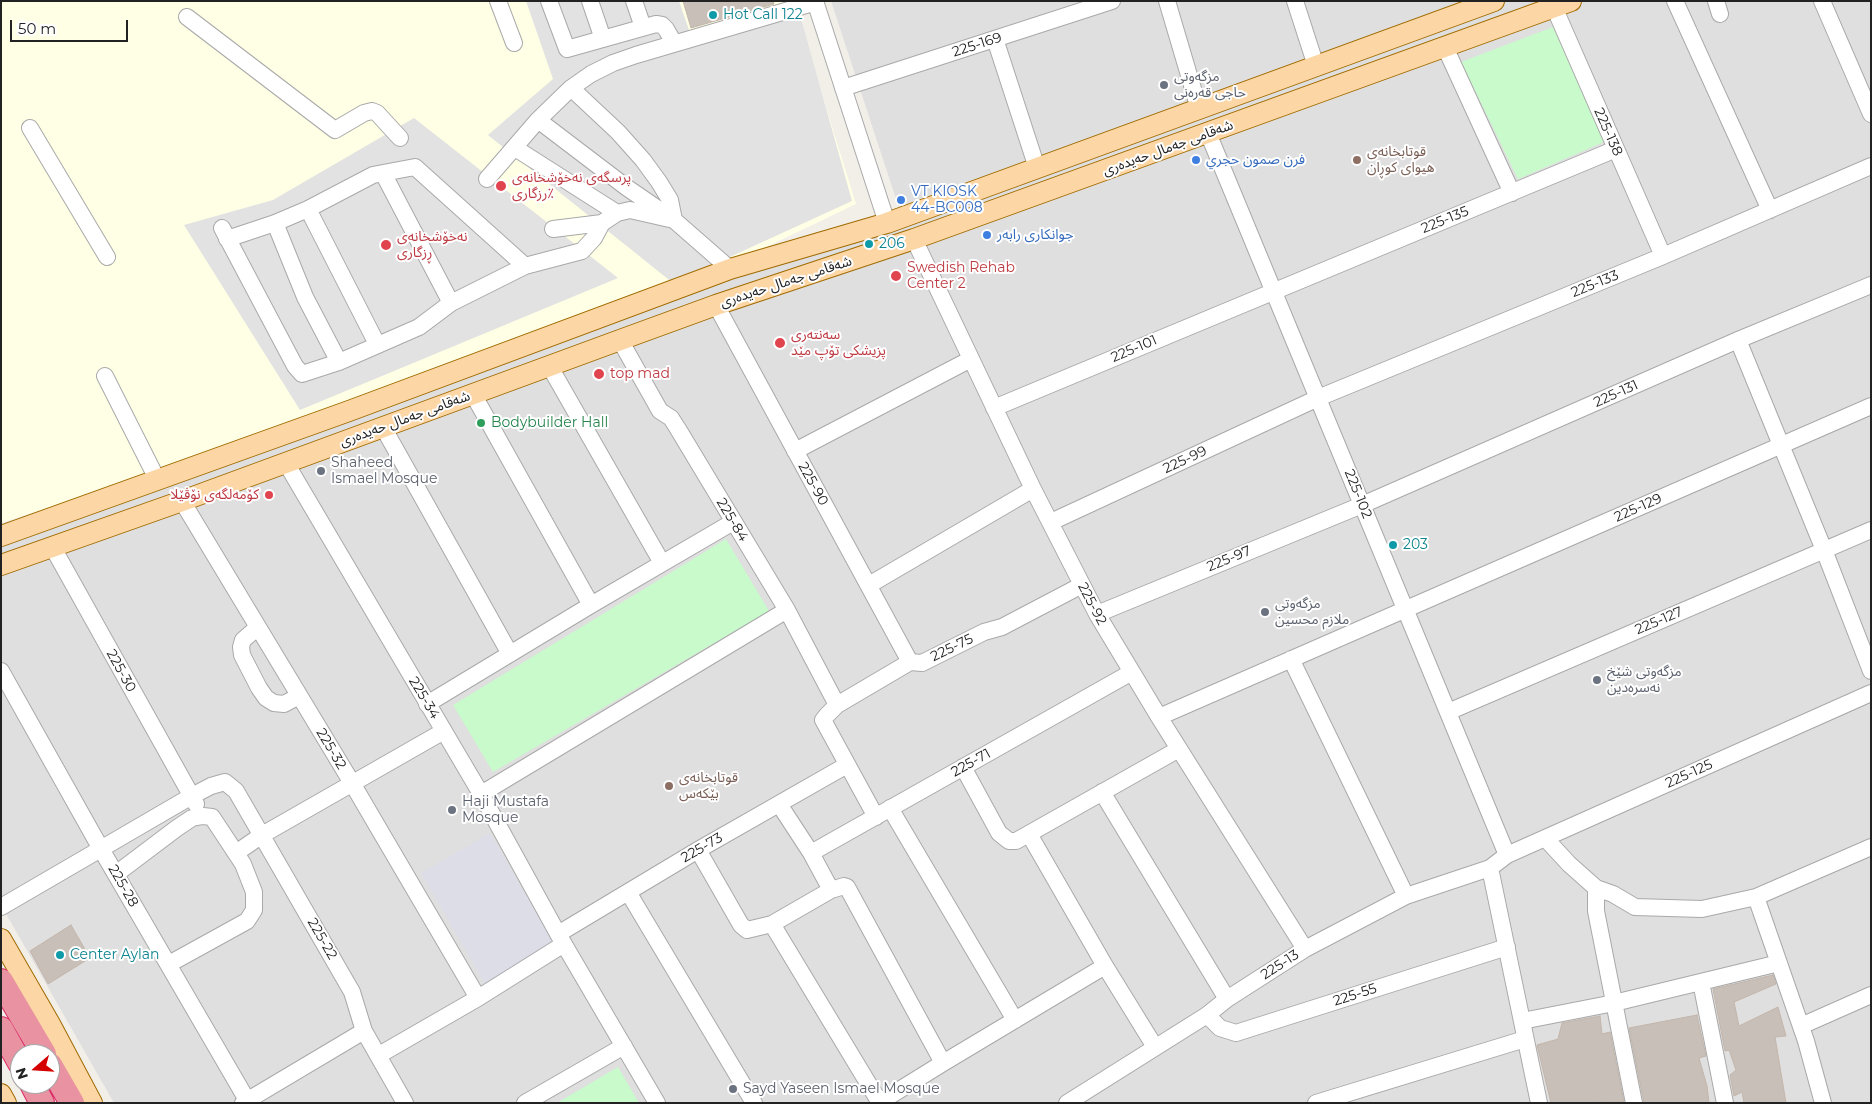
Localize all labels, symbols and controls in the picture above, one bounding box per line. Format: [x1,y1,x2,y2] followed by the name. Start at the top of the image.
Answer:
[723,7,803,23] place label: Hot Call 122
[707,9,719,21] marker: Hot Call 122
[12,10,130,42] scale bar
[18,19,56,38] text: 50 m
[950,29,1004,61] street label: 225-169
[1174,69,1246,102] place label: مزگەوتی حاجی قەرەنی
[1158,79,1170,91] marker: مزگەوتی حاجی قەرەنی
[1590,105,1626,159] street label: 225-138
[1101,117,1235,179] street label: شەقامی جەمال حەیدەری
[1367,144,1435,176] place label: قوتابخانەی هیوای کوڕان
[1206,152,1305,168] place label: فرن صمون حجري
[1190,154,1202,166] marker: فرن صمون حجري
[1351,154,1363,166] marker: قوتابخانەی هیوای کوڕان
[512,170,631,202] place label: پرسگەی نەخۆشخانەی رزگاری٪
[494,179,508,193] marker: پرسگەی نەخۆشخانەی رزگاری٪
[911,184,983,216] place label: VT KIOSK 44-BC008
[895,194,907,206] marker: VT KIOSK 44-BC008
[1419,203,1471,237] street label: 225-135
[997,227,1073,243] place label: جوانکاری رابەر
[397,229,468,262] place label: نەخۆشخانەی ڕزگاری
[981,229,993,241] marker: جوانکاری رابەر
[879,236,905,252] place label: 206
[379,238,393,252] marker: نەخۆشخانەی ڕزگاری
[863,238,875,250] marker: 206
[718,253,854,311] street label: شەقامی جەمال حەیدەری
[907,260,1015,292] place label: Swedish Rehab Center 2
[1569,267,1621,301] street label: 225-133
[889,269,903,283] marker: Swedish Rehab Center 2
[791,327,886,360] place label: سەنتەری پزیشکی تۆپ مێد
[1108,332,1160,366] street label: 225-101
[773,336,787,350] marker: سەنتەری پزیشکی تۆپ مێد
[610,366,670,382] place label: top mad
[592,367,606,381] marker: top mad
[1591,377,1641,411] street label: 225-131
[338,388,472,450] street label: شەقامی جەمال حەیدەری
[491,415,608,431] place label: Bodybuilder Hall
[475,417,487,429] marker: Bodybuilder Hall
[1161,443,1209,477] street label: 225-99
[331,455,437,488] place label: Shaheed Ismael Mosque
[794,459,832,509] street label: 225-90
[315,465,327,477] marker: Shaheed Ismael Mosque
[1341,467,1375,521] street label: 225-102
[170,487,259,503] place label: كۆمەلگەی نۆڤێلا
[263,489,275,501] marker: كۆمەلگەی نۆڤێلا
[1612,490,1664,526] street label: 225-129
[713,495,751,545] street label: 225-84
[1403,537,1428,553] place label: 203
[1387,539,1399,551] marker: 203
[1205,543,1253,575] street label: 225-97
[1074,580,1110,628] street label: 225-92
[1275,596,1349,628] place label: مزگه‌وتی ملازم محسین
[1633,603,1685,639] street label: 225-127
[1259,606,1271,618] marker: مزگه‌وتی ملازم محسین
[928,631,976,665] street label: 225-75
[102,647,140,695] street label: 225-30
[1607,664,1682,696] place label: مزگه‌وتی شێخ نه‌سرەدین
[405,674,443,722] street label: 225-34
[1591,674,1603,686] marker: مزگه‌وتی شێخ نه‌سرەدین
[312,726,350,772] street label: 225-32
[948,745,994,781] street label: 225-71
[1663,756,1715,792] street label: 225-125
[679,770,738,802] place label: قوتابخانەی بێكه‌س
[663,780,675,792] marker: قوتابخانەی بێكه‌س
[462,794,549,826] place label: Haji Mustafa Mosque
[446,804,458,816] marker: Haji Mustafa Mosque
[678,829,726,867] street label: 225-73
[104,862,142,910] street label: 225-28
[303,915,341,963] street label: 225-22
[70,947,159,963] place label: Center Aylan
[1258,947,1302,983] street label: 225-13
[54,949,66,961] marker: Center Aylan
[1331,980,1379,1010] street label: 225-55
[10,1044,60,1094] north arrow
[11,1065,32,1082] text: N
[743,1081,940,1097] place label: Sayd Yaseen Ismael Mosque
[727,1083,739,1095] marker: Sayd Yaseen Ismael Mosque

